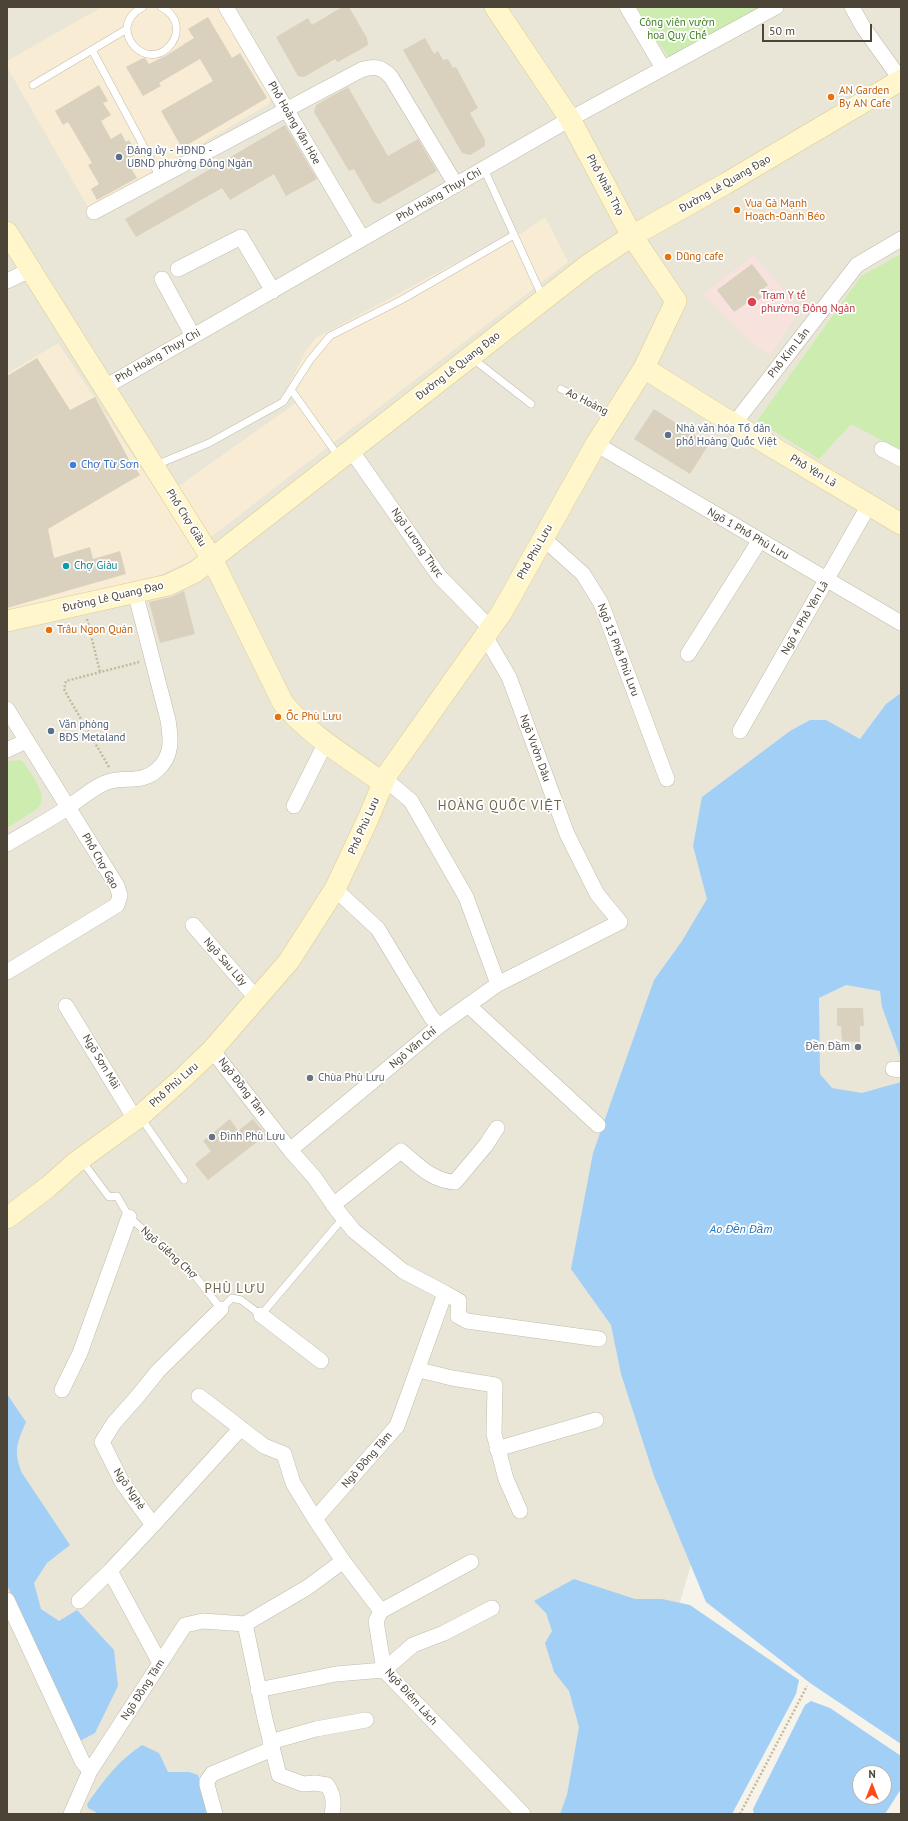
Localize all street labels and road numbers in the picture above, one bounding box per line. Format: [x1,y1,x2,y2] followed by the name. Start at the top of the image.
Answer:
[265,79,323,167] street label: Phố Hoàng Văn Hòe
[583,152,627,218] street label: Phố Nhân Thọ
[677,152,773,216] street label: Đường Lê Quang Đạo
[394,165,484,225] street label: Phố Hoàng Thụy Chi
[765,325,813,381] street label: Phố Kim Lân
[113,326,203,386] street label: Phố Hoàng Thụy Chi
[413,329,503,403] street label: Đường Lê Quang Đạo
[564,386,610,418] street label: Ao Hoàng
[787,452,839,490] street label: Phố Yên Lã
[163,487,209,549] street label: Phố Chợ Giầu
[705,505,791,563] street label: Ngõ 1 Phố Phù Lưu
[388,506,446,580] street label: Ngõ Lương Thực
[514,522,556,582] street label: Phố Phù Lưu
[61,579,165,615] street label: Đường Lê Quang Đạo
[779,579,831,657] street label: Ngõ 4 Phố Yên Lã
[594,602,642,698] street label: Ngõ 13 Phố Phù Lưu
[517,713,553,783] street label: Ngõ Vườn Dâu
[346,795,382,857] street label: Phố Phù Lưu
[79,831,121,891] street label: Phố Chợ Gạo
[201,935,249,989] street label: Ngõ Sau Lũy
[387,1025,439,1071] street label: Ngõ Văn Chỉ
[80,1032,122,1092] street label: Ngõ Sơn Mài
[215,1055,269,1119] street label: Ngõ Đồng Tâm
[147,1060,201,1110] street label: Phố Phù Lưu
[138,1224,200,1282] street label: Ngõ Giếng Chợ
[339,1429,395,1491] street label: Ngõ Đồng Tâm
[110,1466,148,1512] street label: Ngõ Nghè
[118,1657,168,1723] street label: Ngõ Đồng Tâm
[382,1666,440,1728] street label: Ngõ Điếm Lách

